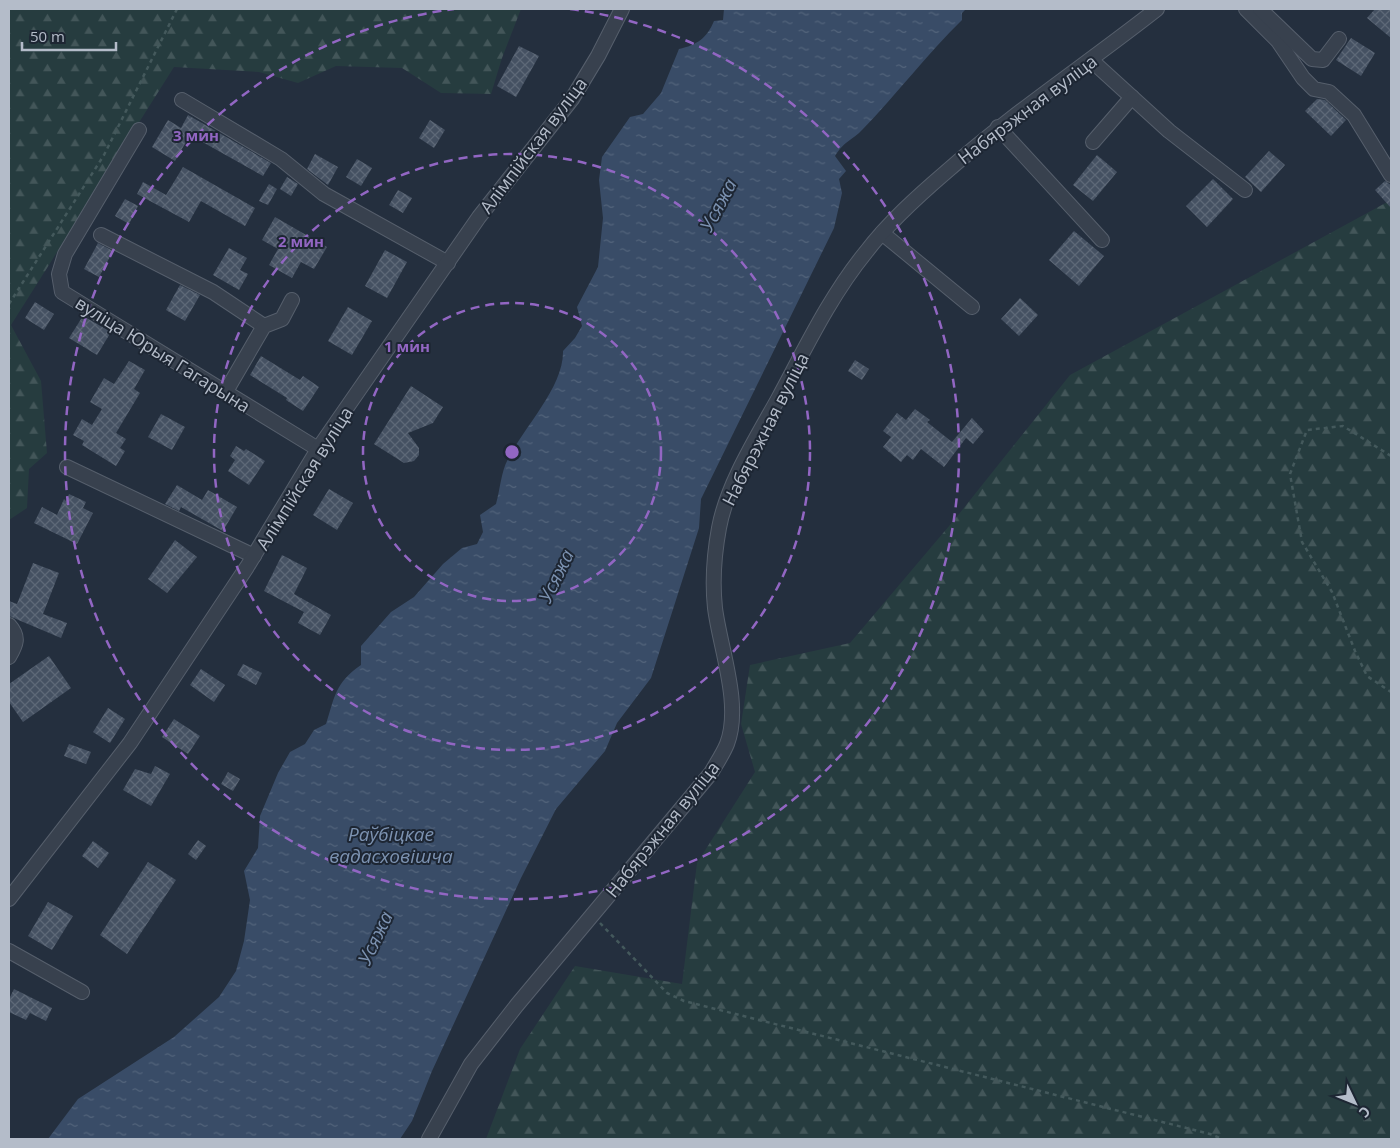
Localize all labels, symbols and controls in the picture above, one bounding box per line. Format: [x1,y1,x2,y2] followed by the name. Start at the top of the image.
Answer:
[22,20,116,52] scale bar
[30,26,65,46] text: 50 m
[952,49,1102,169] street label: Набярэжная вуліца
[474,72,592,218] street label: Алімпійская вуліца
[173,125,219,145] text: 3 мин
[693,174,743,237] water label: Усяжа
[278,231,324,251] text: 2 мин
[71,290,255,418] street label: вуліца Юрыя Гагарына
[384,336,430,356] text: 1 мин
[716,348,814,510] street label: Набярэжная вуліца
[250,402,358,554] street label: Алімпійская вуліца
[503,443,521,461] centre of rings
[532,545,580,608] water label: Усяжа
[600,756,724,902] street label: Набярэжная вуліца
[329,821,453,869] water label: Раўбіцкае вадасховішча
[351,907,399,970] water label: Усяжа
[1330,1078,1380,1128] north arrow
[1355,1102,1375,1122] text: С

